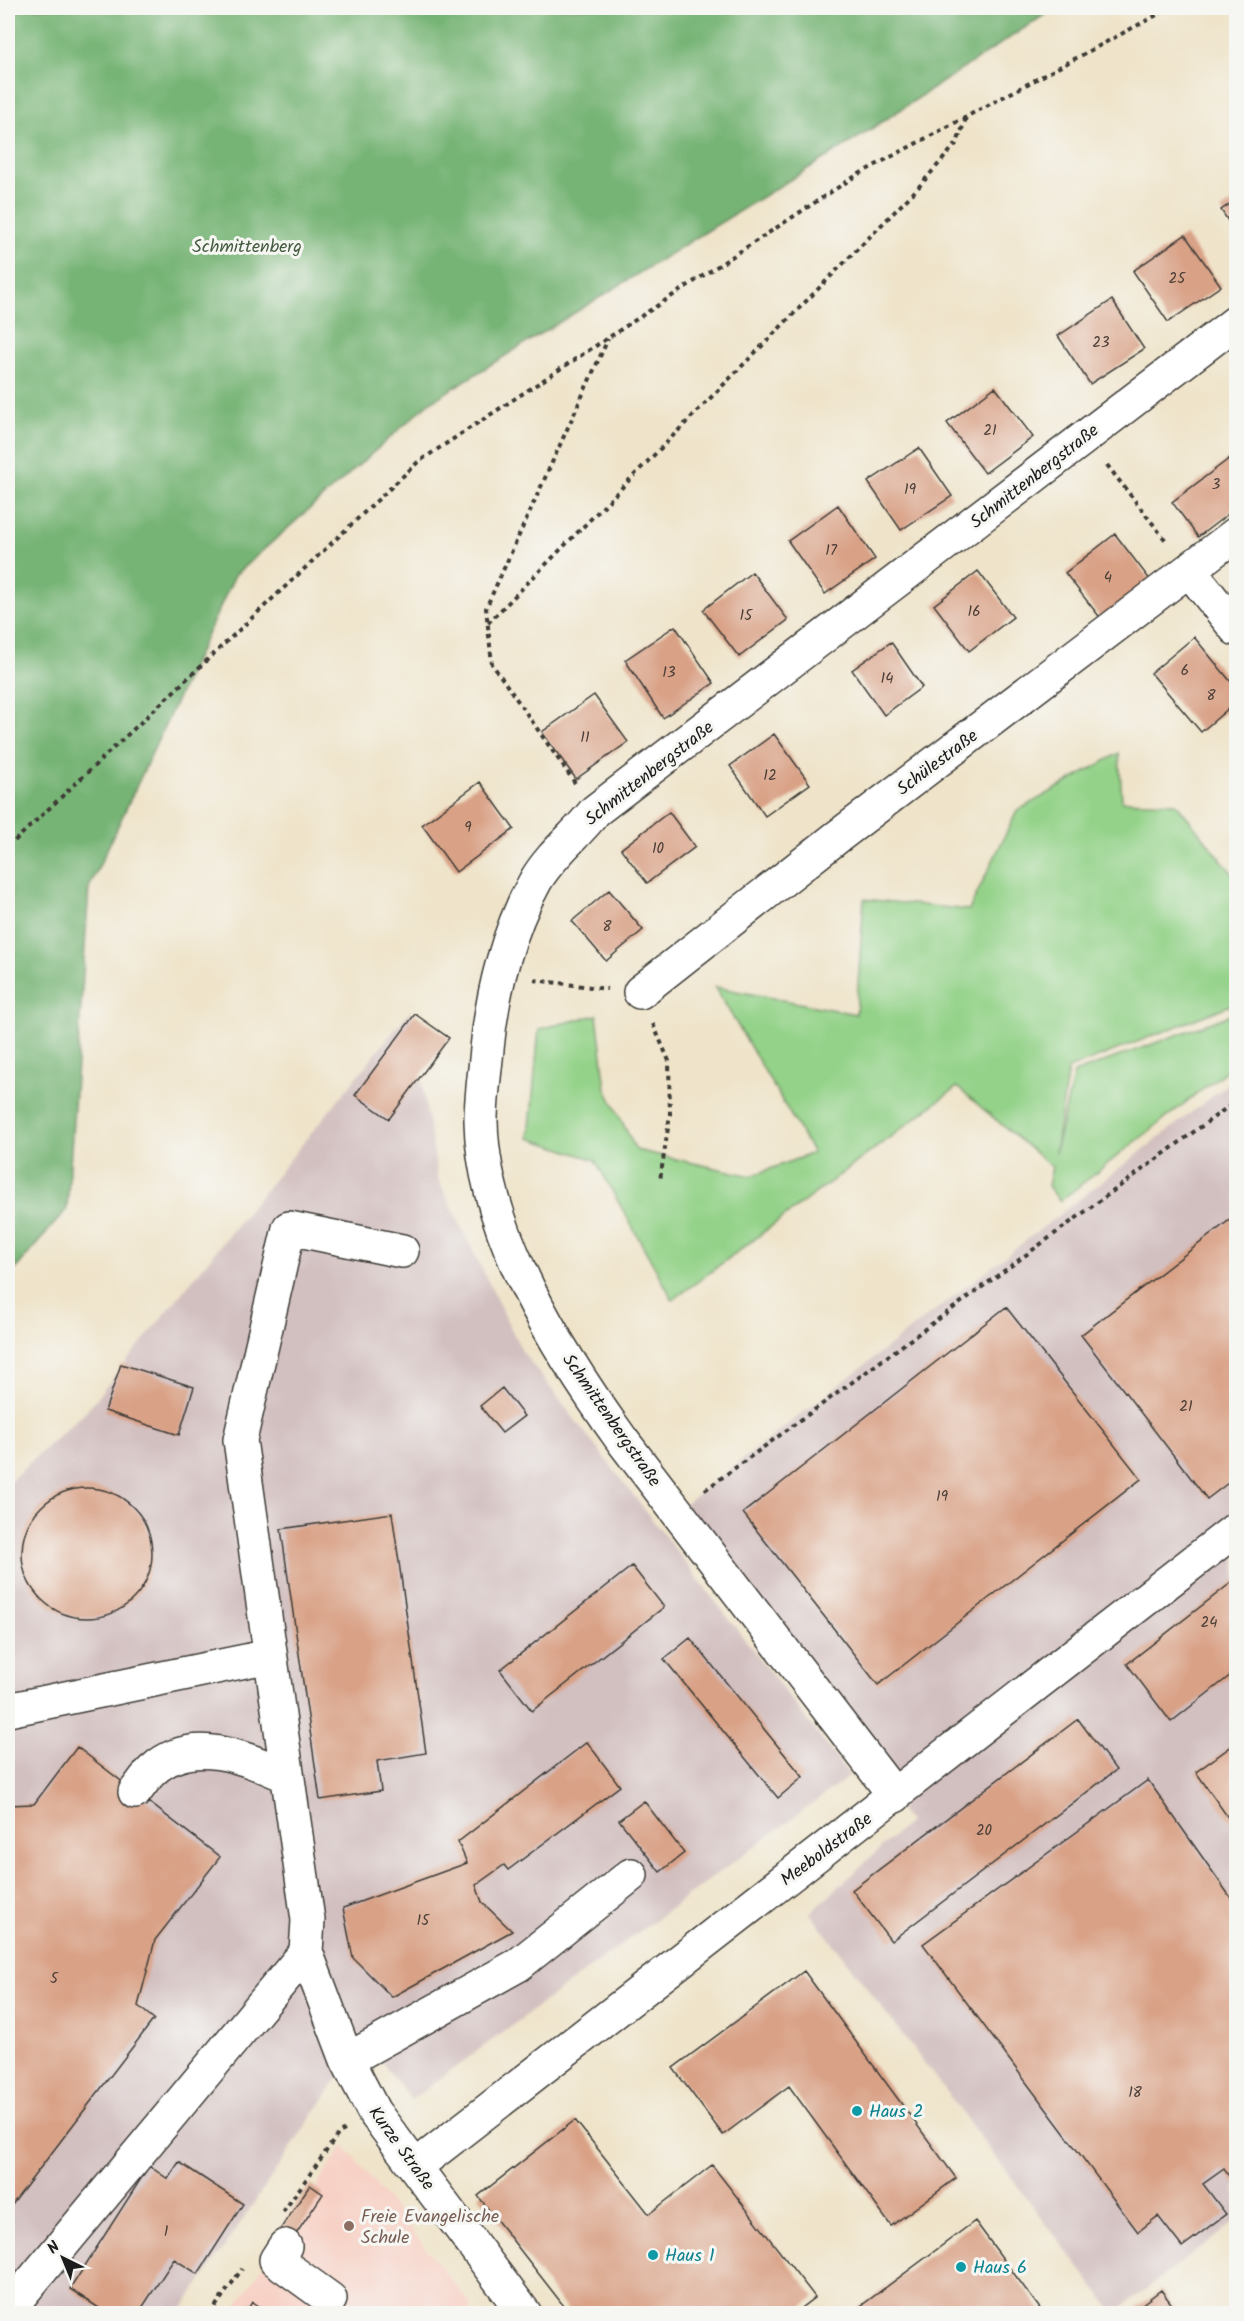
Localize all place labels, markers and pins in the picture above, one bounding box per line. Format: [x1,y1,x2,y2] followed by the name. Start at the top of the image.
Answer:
[869,2098,924,2127] place label: Haus 2
[850,2104,864,2118] marker: Haus 2
[361,2203,499,2253] place label: Freie Evangelische Schule
[342,2219,356,2233] marker: Freie Evangelische Schule
[665,2242,715,2271] place label: Haus 1
[646,2248,660,2262] marker: Haus 1
[973,2254,1027,2283] place label: Haus 6
[954,2260,968,2274] marker: Haus 6

